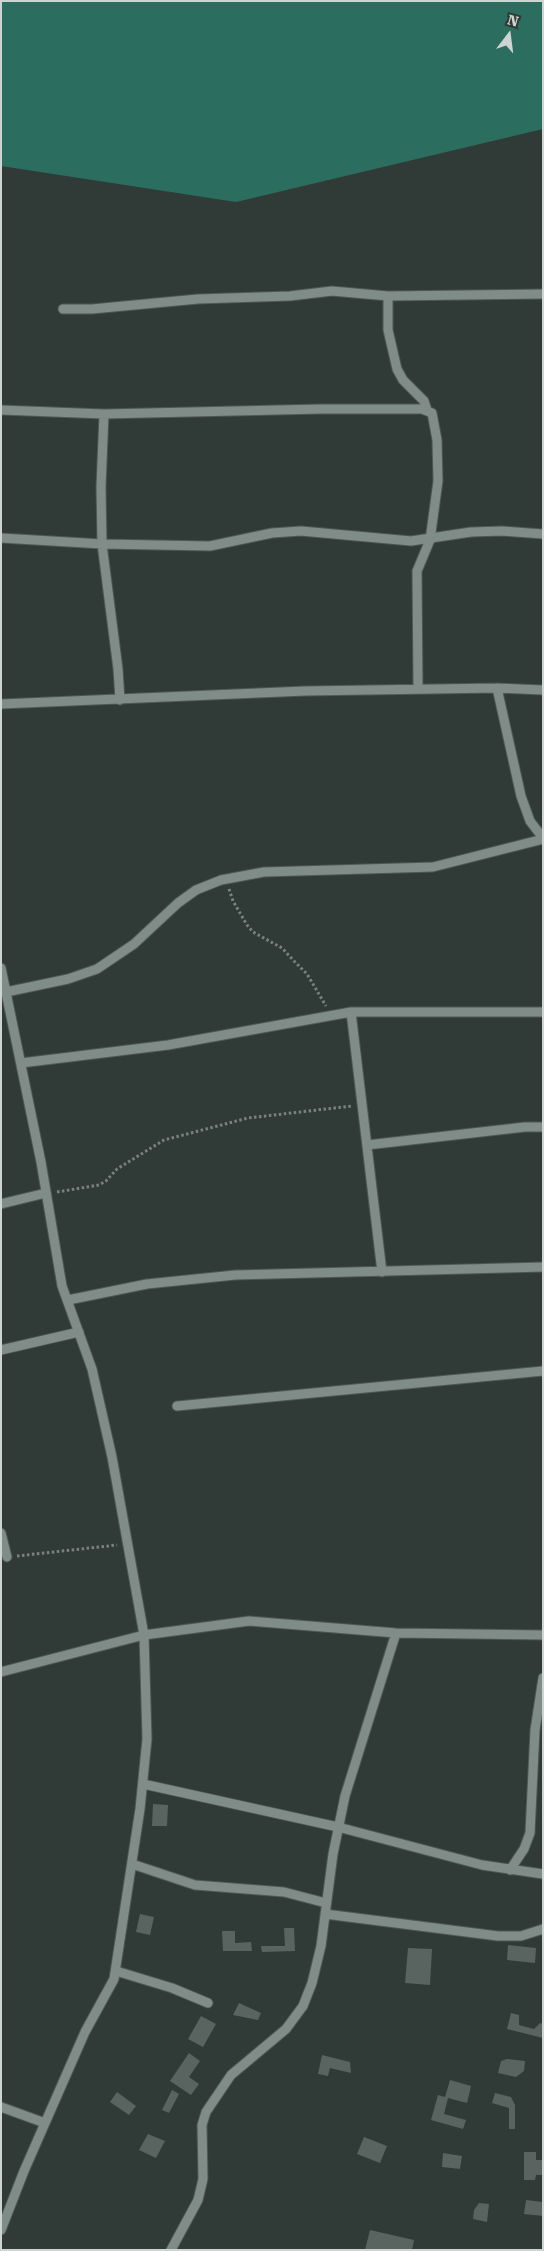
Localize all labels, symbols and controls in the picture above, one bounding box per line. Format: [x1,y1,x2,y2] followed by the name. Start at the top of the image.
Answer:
[484,10,534,60] north arrow
[506,11,520,30] text: N

